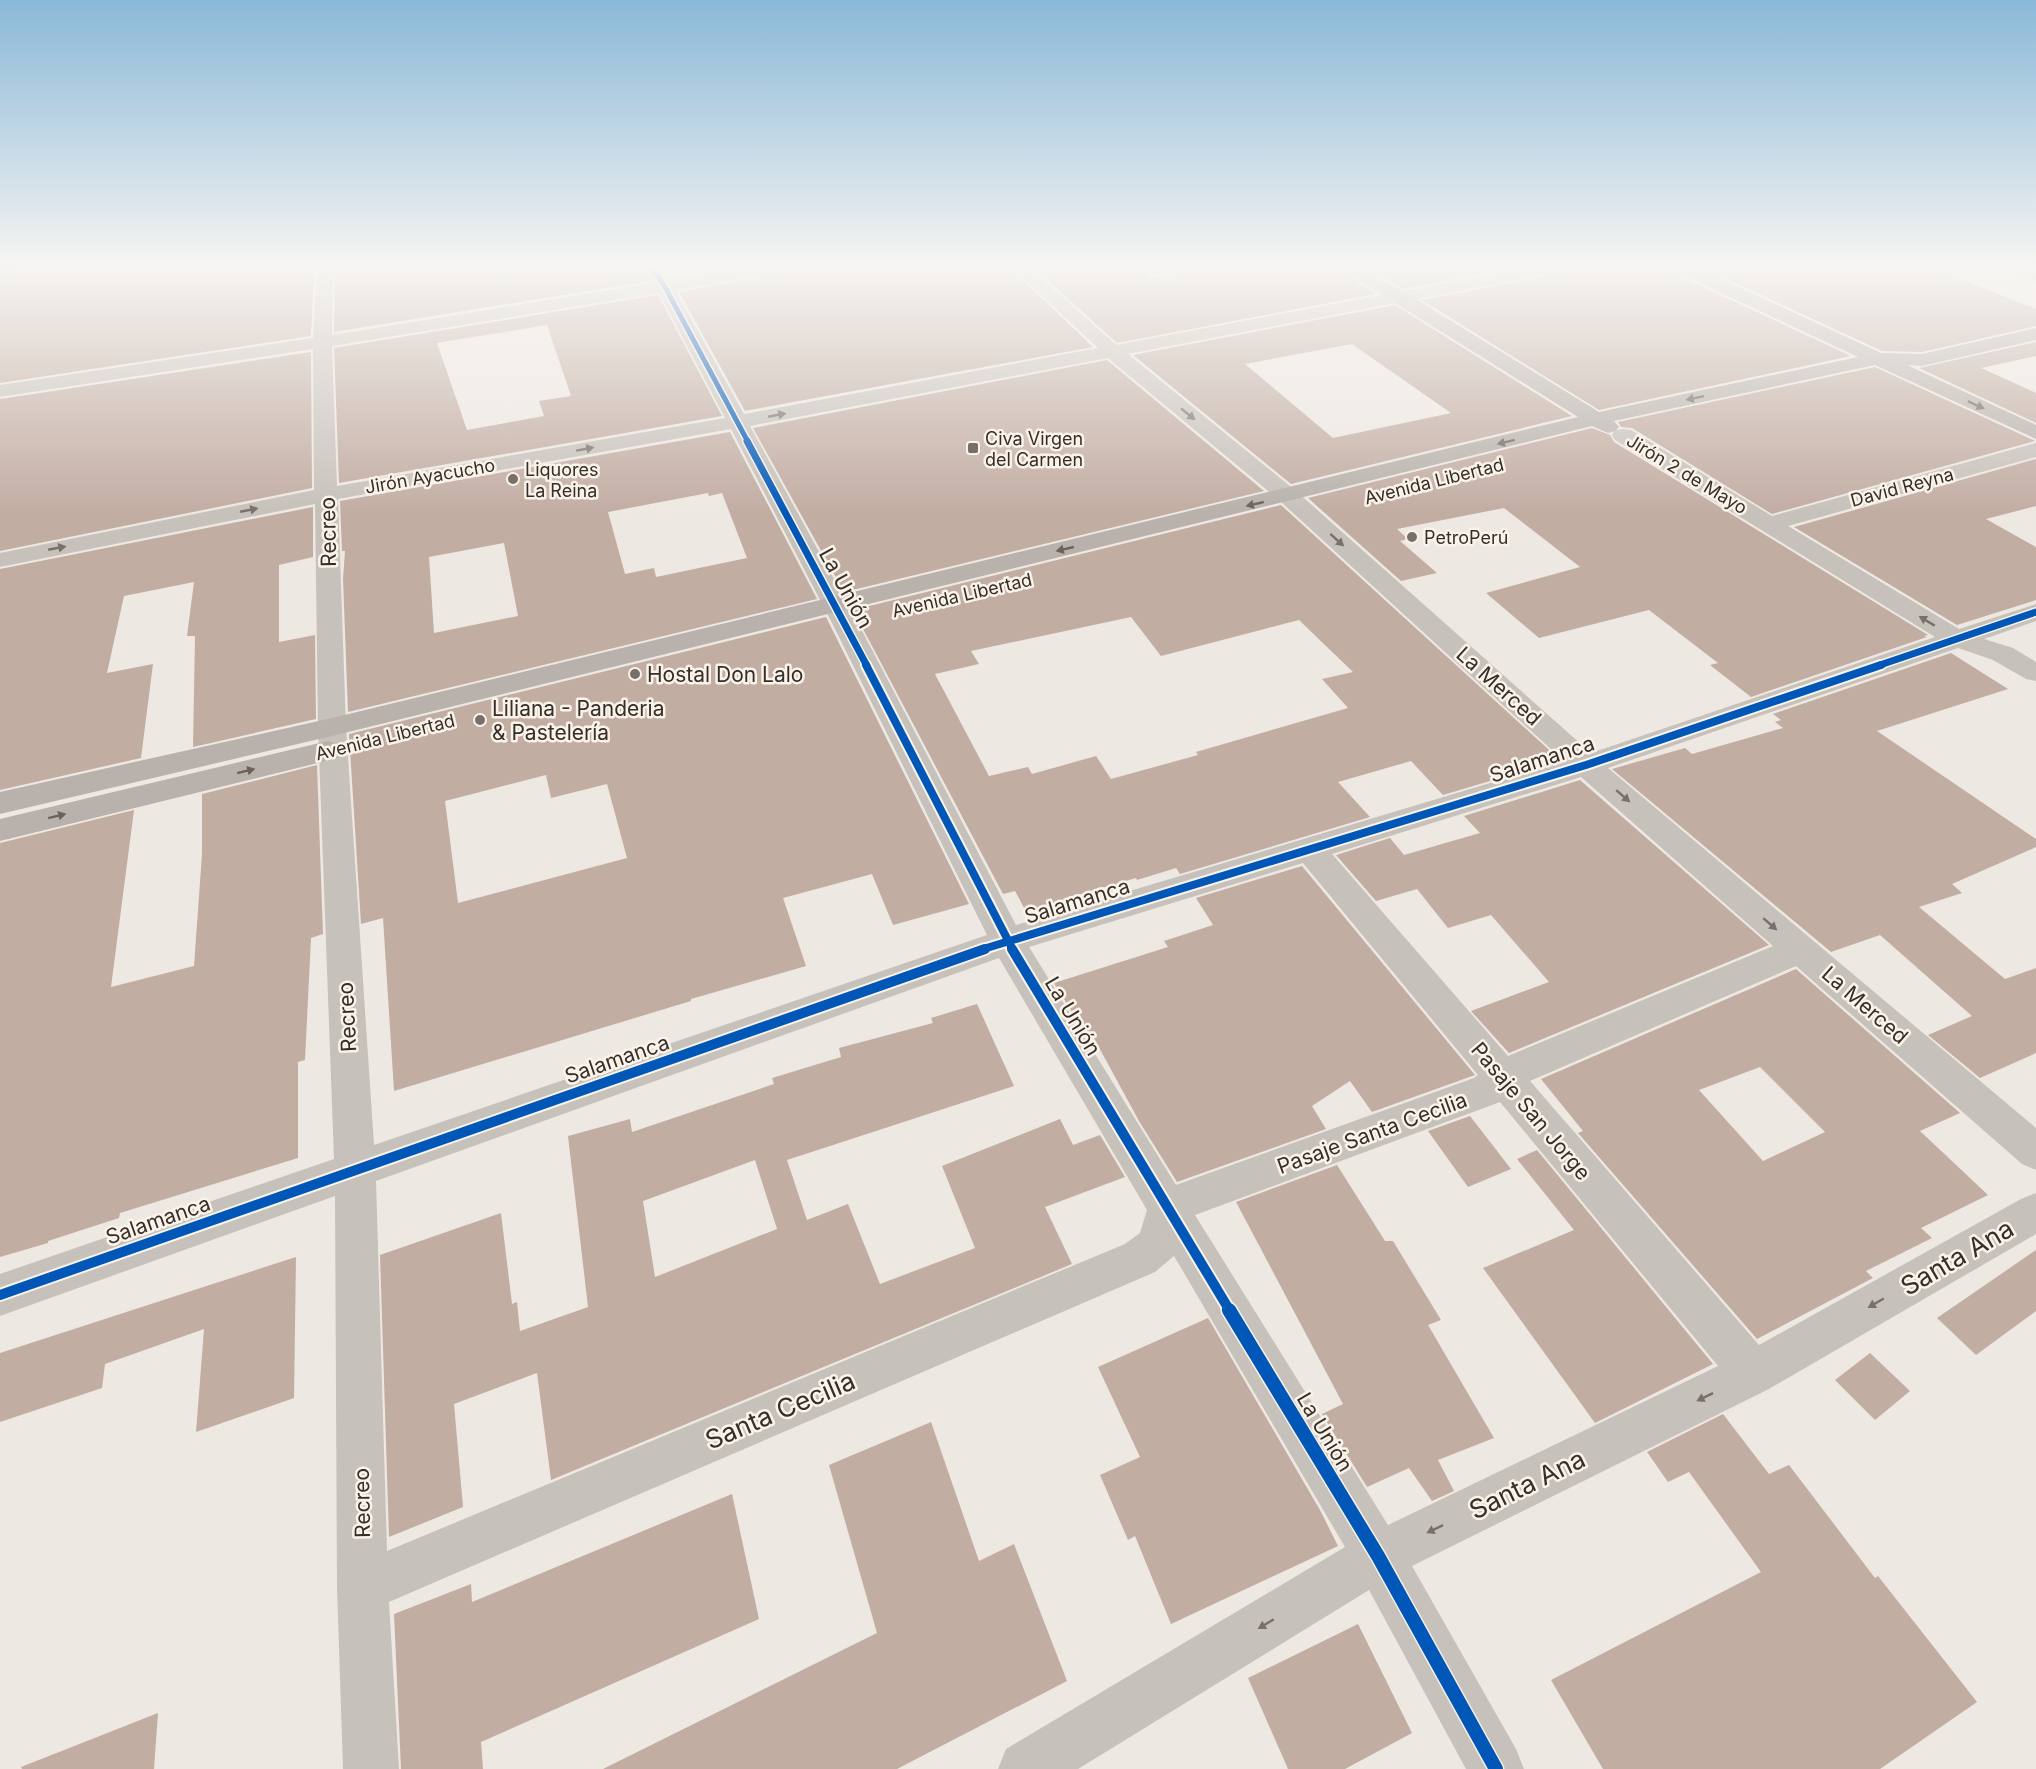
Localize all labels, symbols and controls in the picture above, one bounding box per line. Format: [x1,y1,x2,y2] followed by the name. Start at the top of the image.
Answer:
[1686,394,1705,403] one-way arrow
[1967,400,1985,410] one-way arrow
[1180,407,1196,420] one-way arrow
[768,410,787,419] one-way arrow
[985,428,1083,470] place label: Civa Virgen del Carmen
[1623,430,1751,518] street label: Jirón 2 de Mayo
[1496,438,1515,448] one-way arrow
[966,441,980,455] marker: Civa Virgen del Carmen
[576,444,595,453] one-way arrow
[363,454,497,498] street label: Jirón Ayacucho
[1362,454,1506,508] street label: Avenida Libertad
[525,459,598,501] place label: Liquores La Reina
[1848,463,1956,511] street label: David Reyna
[506,472,520,486] marker: Liquores La Reina
[315,497,341,567] street label: Recreo
[1246,499,1264,509] one-way arrow
[239,505,258,514] one-way arrow
[1424,527,1508,548] place label: PetroPerú
[1405,530,1419,544] marker: PetroPerú
[1329,533,1344,546] one-way arrow
[48,543,67,553] one-way arrow
[814,544,878,632] street label: La Unión
[1056,545,1075,554] one-way arrow
[890,569,1034,621] street label: Avenida Libertad
[1919,615,1935,626] one-way arrow
[1451,641,1547,731] street label: La Merced
[647,662,803,687] place label: Hostal Don Lalo
[628,667,642,681] marker: Hostal Don Lalo
[492,696,664,745] place label: Liliana - Panderia & Pastelería
[313,710,457,764] street label: Avenida Libertad
[473,713,487,727] marker: Liliana - Panderia & Pastelería
[1486,730,1598,788] street label: Salamanca
[237,765,256,775] one-way arrow
[1615,790,1631,803] one-way arrow
[48,811,66,821] one-way arrow
[1021,873,1133,929] street label: Salamanca
[1762,917,1778,930] one-way arrow
[1817,961,1913,1049] street label: La Merced
[1040,972,1106,1060] street label: La Unión
[333,981,361,1053] street label: Recreo
[562,1029,672,1089] street label: Salamanca
[1466,1037,1596,1185] street label: Pasaje San Jorge
[1274,1087,1470,1179] street label: Pasaje Santa Cecilia
[103,1190,213,1250] street label: Salamanca
[1895,1212,2019,1302] street label: Santa Ana
[1867,1298,1884,1308] one-way arrow
[700,1365,860,1455] street label: Santa Cecilia
[1292,1388,1358,1476] street label: La Unión
[1696,1392,1713,1401] one-way arrow
[1464,1443,1590,1525] street label: Santa Ana
[349,1468,375,1538] street label: Recreo
[1427,1524,1444,1533] one-way arrow
[1258,1619,1274,1630] one-way arrow

